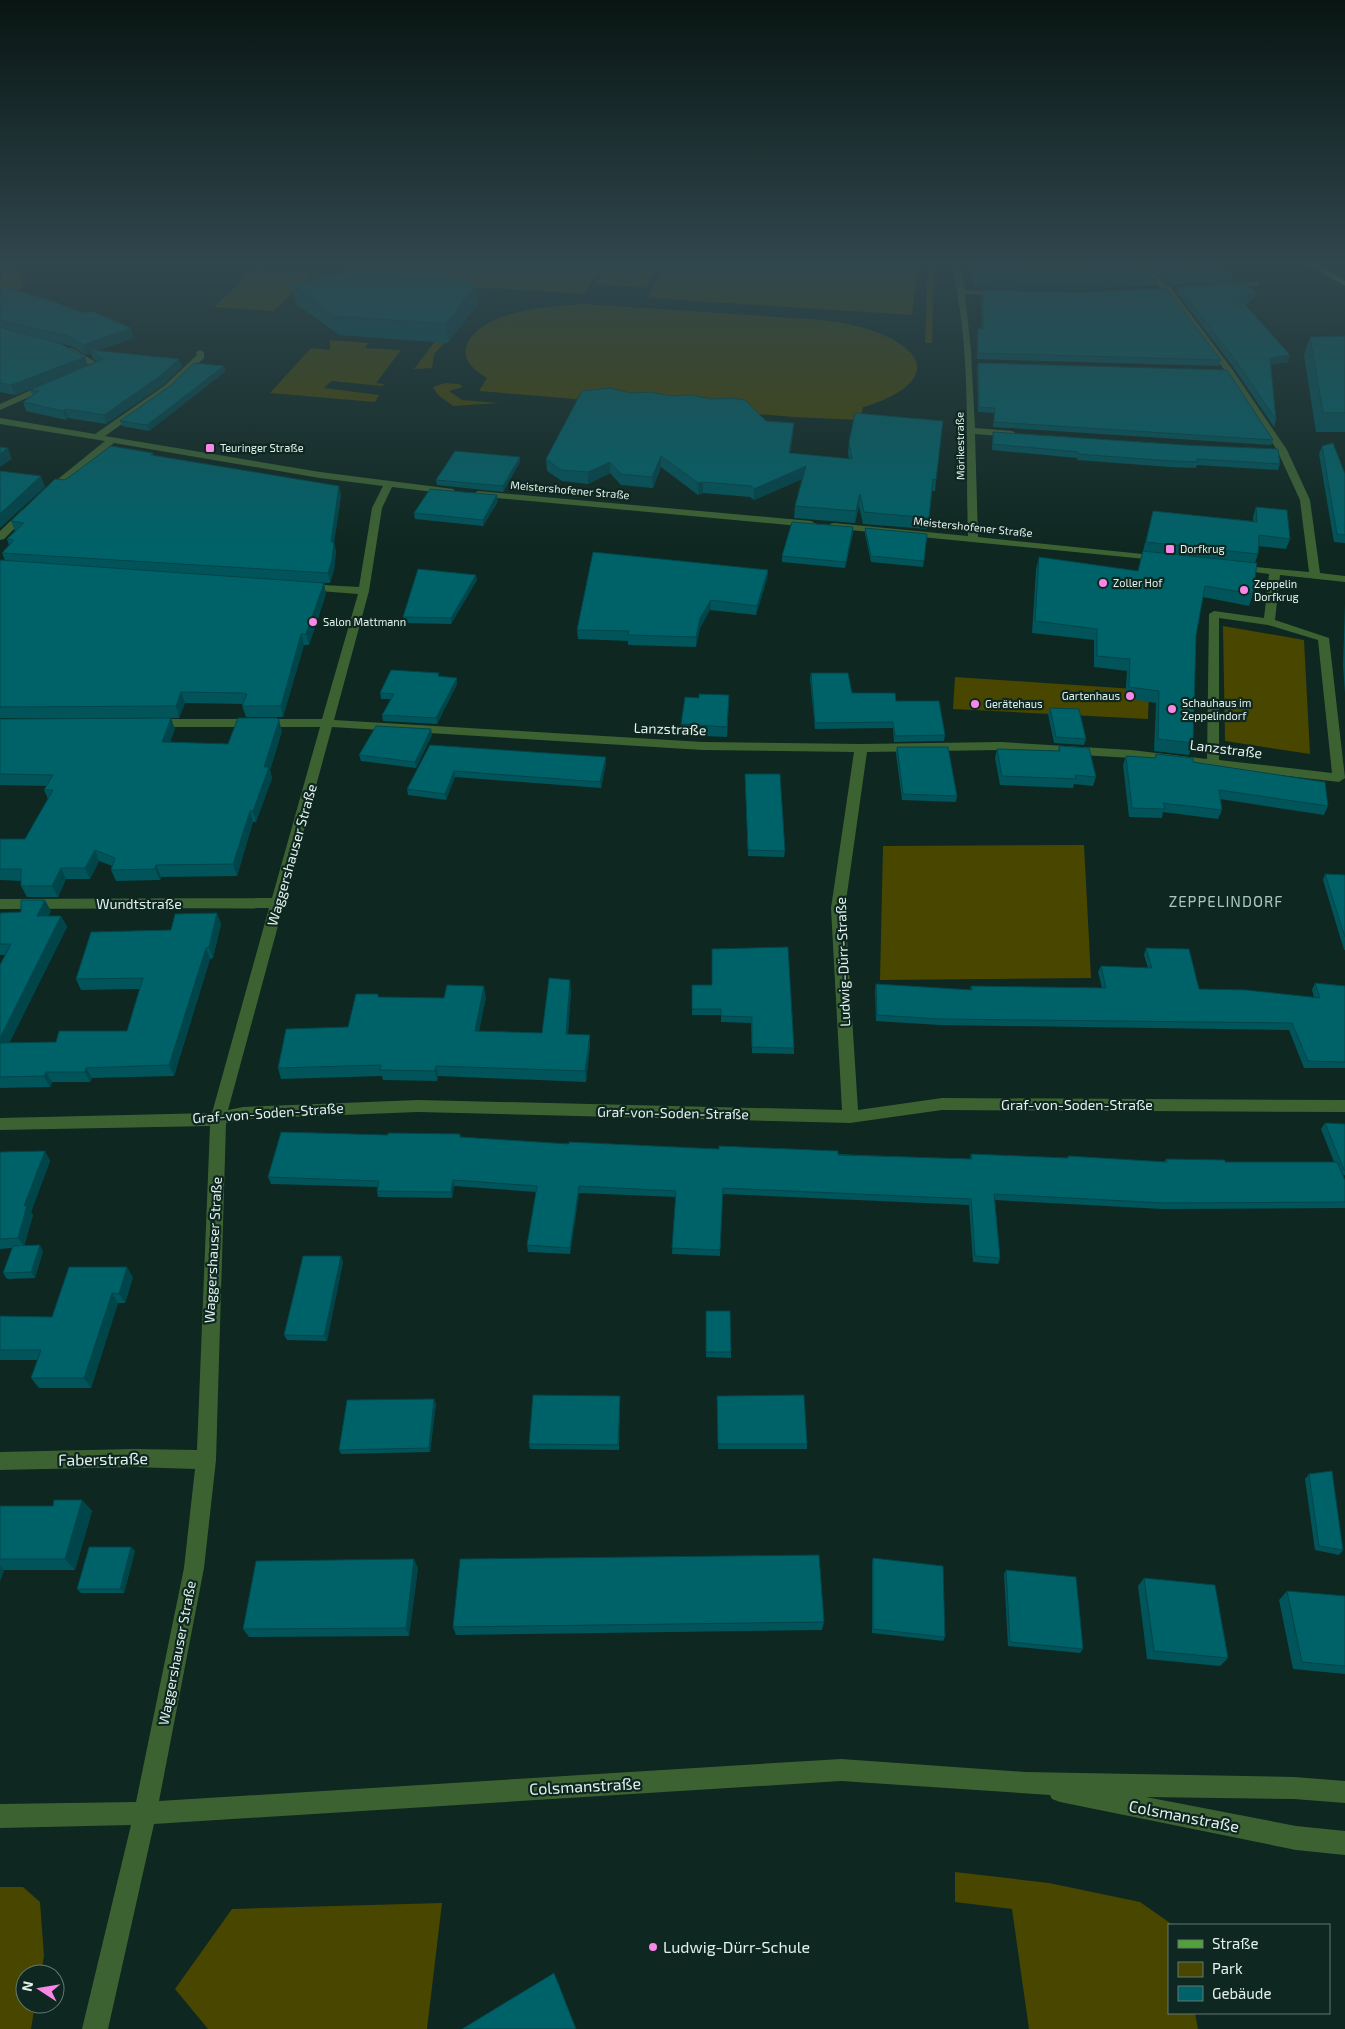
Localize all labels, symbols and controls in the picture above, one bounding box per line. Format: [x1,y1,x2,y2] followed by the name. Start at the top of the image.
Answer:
[952,412,967,480] street label: Mörikestraße
[220,441,304,454] place label: Teuringer Straße
[204,442,216,454] marker: Teuringer Straße
[510,478,630,501] street label: Meistershofener Straße
[913,514,1033,539] street label: Meistershofener Straße
[1180,542,1225,555] place label: Dorfkrug
[1164,543,1176,555] marker: Dorfkrug
[1113,576,1163,589] place label: Zoller Hof
[1097,577,1109,589] marker: Zoller Hof
[1254,577,1299,603] place label: Zeppelin Dorfkrug
[1238,584,1250,596] marker: Zeppelin Dorfkrug
[323,615,406,628] place label: Salon Mattmann
[307,616,319,628] marker: Salon Mattmann
[1062,689,1120,702] place label: Gartenhaus
[1124,690,1136,702] marker: Gartenhaus
[1182,696,1251,722] place label: Schauhaus im Zeppelindorf
[985,697,1043,710] place label: Gerätehaus
[969,698,981,710] marker: Gerätehaus
[1166,703,1178,715] marker: Schauhaus im Zeppelindorf
[633,719,707,738] street label: Lanzstraße
[1189,736,1263,761] street label: Lanzstraße
[263,782,320,928] street label: Waggershauser Straße
[1169,892,1283,910] district label: ZEPPELINDORF
[96,895,182,912] street label: Wundtstraße
[832,897,853,1027] street label: Ludwig-Dürr-Straße
[1001,1096,1153,1113] street label: Graf-von-Soden-Straße
[192,1099,344,1126] street label: Graf-von-Soden-Straße
[597,1103,749,1122] street label: Graf-von-Soden-Straße
[200,1176,225,1324] street label: Waggershauser Straße
[58,1448,148,1469] street label: Faberstraße
[154,1579,199,1727] street label: Waggershauser Straße
[529,1773,641,1798] street label: Colsmanstraße
[1127,1795,1241,1836] street label: Colsmanstraße
[1168,1924,1330,2014] legend
[1212,1934,1258,1952] text: Straße
[663,1937,810,1956] place label: Ludwig-Dürr-Schule
[647,1941,659,1953] marker: Ludwig-Dürr-Schule
[1212,1959,1243,1977] text: Park
[15,1964,65,2014] north arrow
[17,1979,36,1993] text: N
[1212,1984,1271,2002] text: Gebäude

